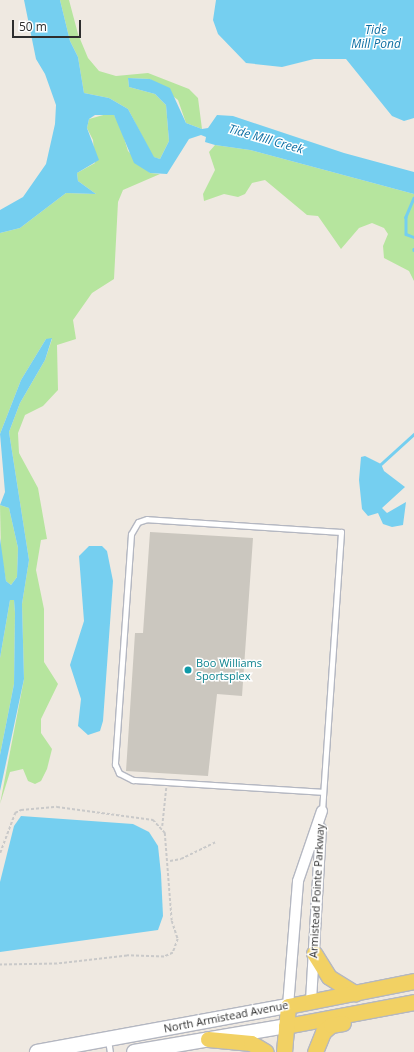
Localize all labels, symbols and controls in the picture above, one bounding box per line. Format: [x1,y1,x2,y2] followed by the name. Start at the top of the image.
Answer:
[14,12,83,38] scale bar
[19,18,47,35] text: 50 m
[351,23,401,51] water label: Tide Mill Pond
[227,121,305,157] water label: Tide Mill Creek
[196,657,262,683] place label: Boo Williams Sportsplex
[183,665,193,675] marker: Boo Williams Sportsplex
[307,824,327,958] street label: Armistead Pointe Parkway
[163,998,289,1036] street label: North Armistead Avenue

